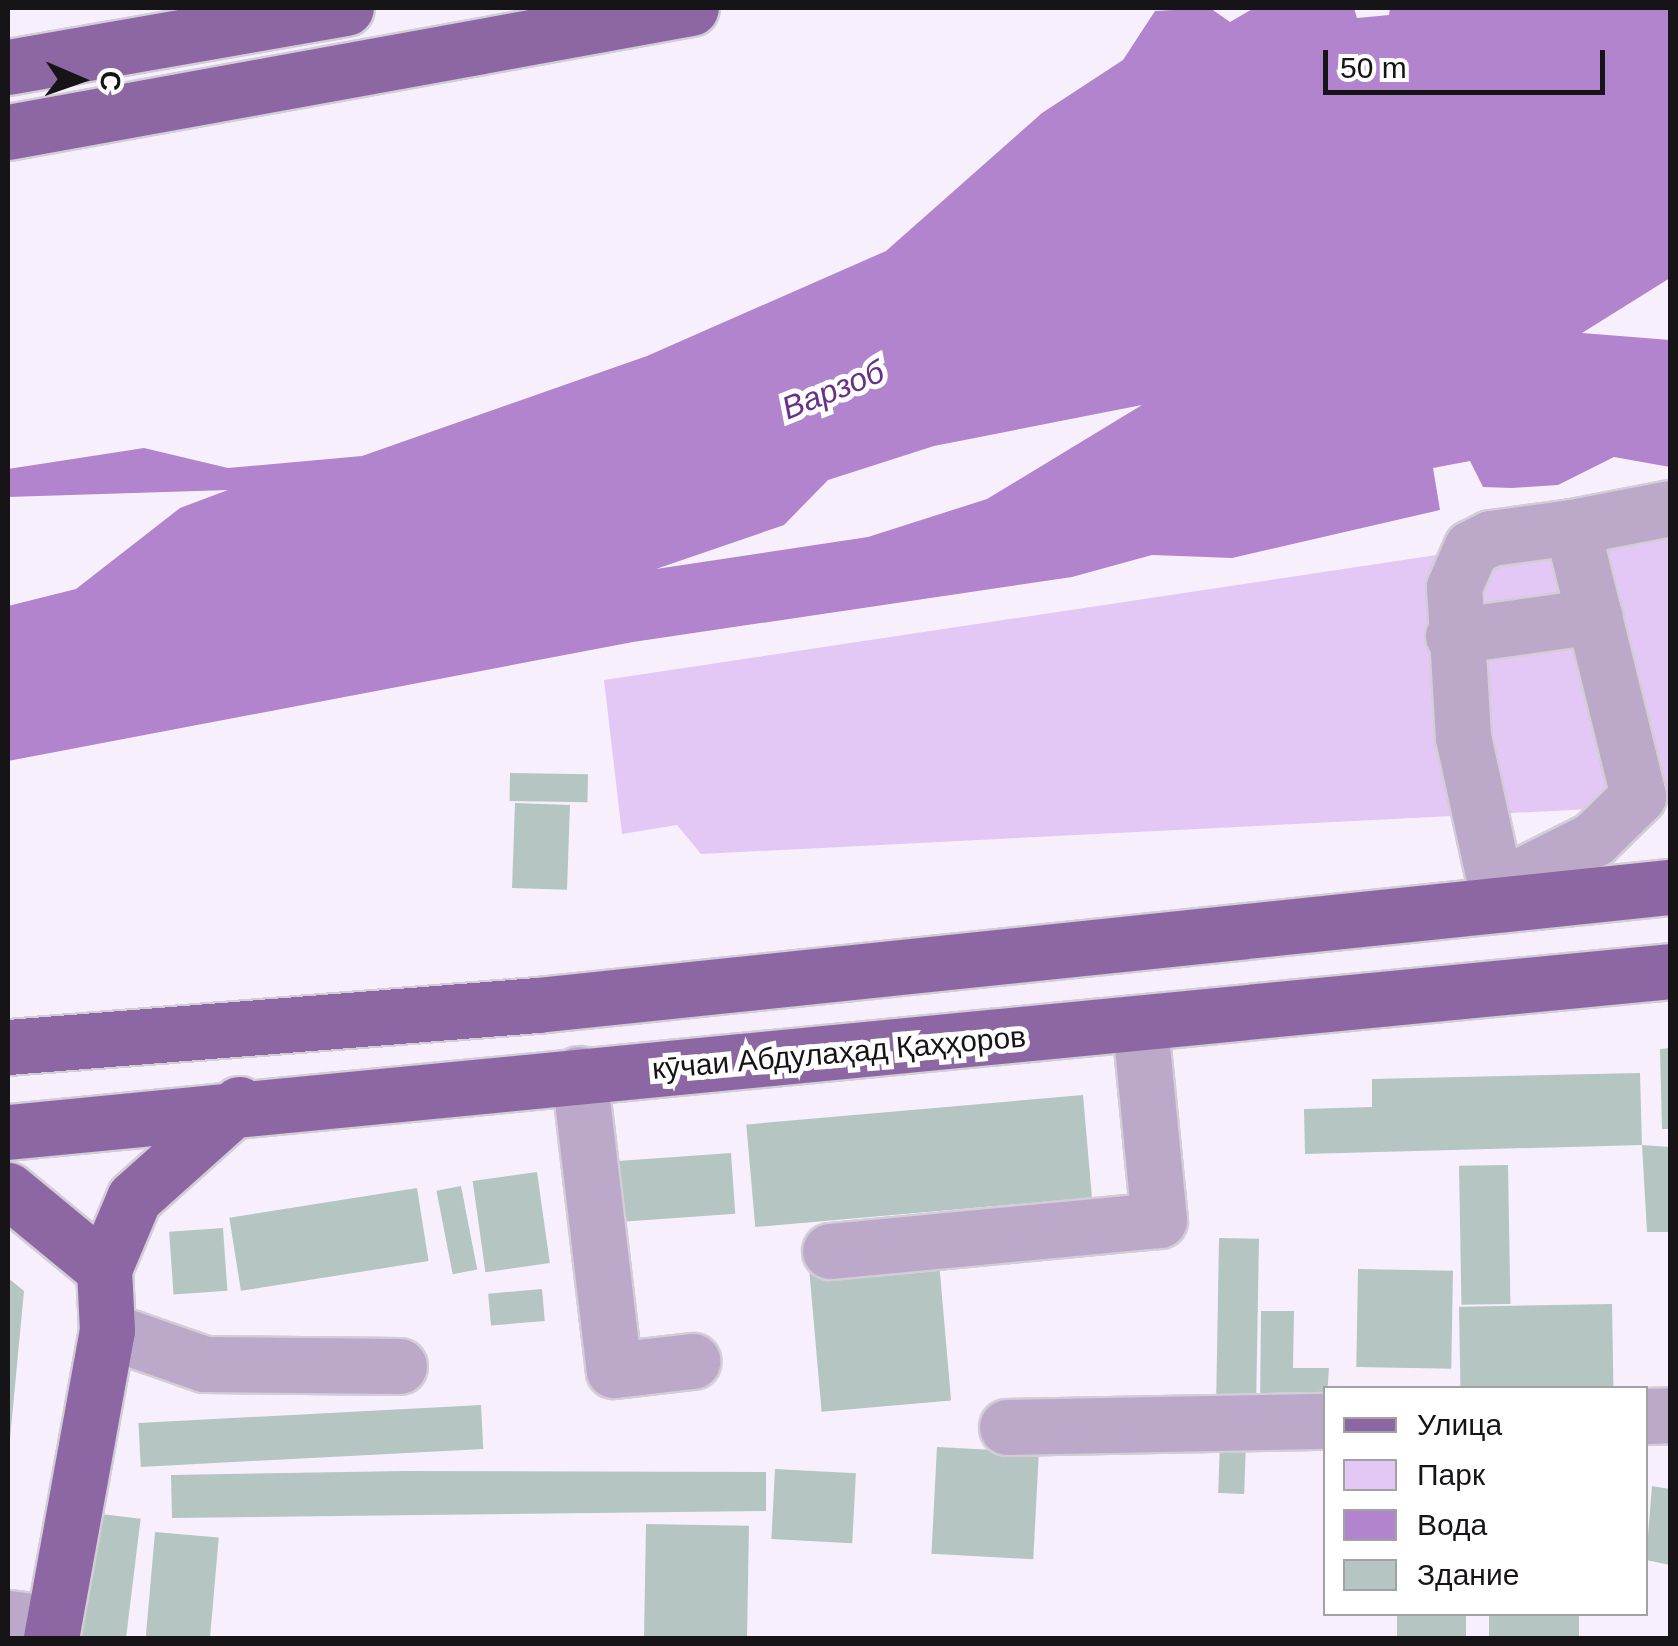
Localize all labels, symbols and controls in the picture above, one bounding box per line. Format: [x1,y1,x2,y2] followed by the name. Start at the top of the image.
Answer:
[30,30,130,130] north arrow
[1328,30,1610,92] scale bar
[1340,51,1407,84] text: 50 m
[95,70,126,92] text: С
[776,352,890,428] water label: Варзоб
[651,1019,1027,1087] street label: кӯчаи Абдулаҳад Қаҳҳоров
[1323,1386,1648,1616] legend
[1417,1408,1502,1441] text: Улица
[1417,1458,1485,1491] text: Парк
[1417,1508,1487,1541] text: Вода
[1417,1558,1519,1591] text: Здание

